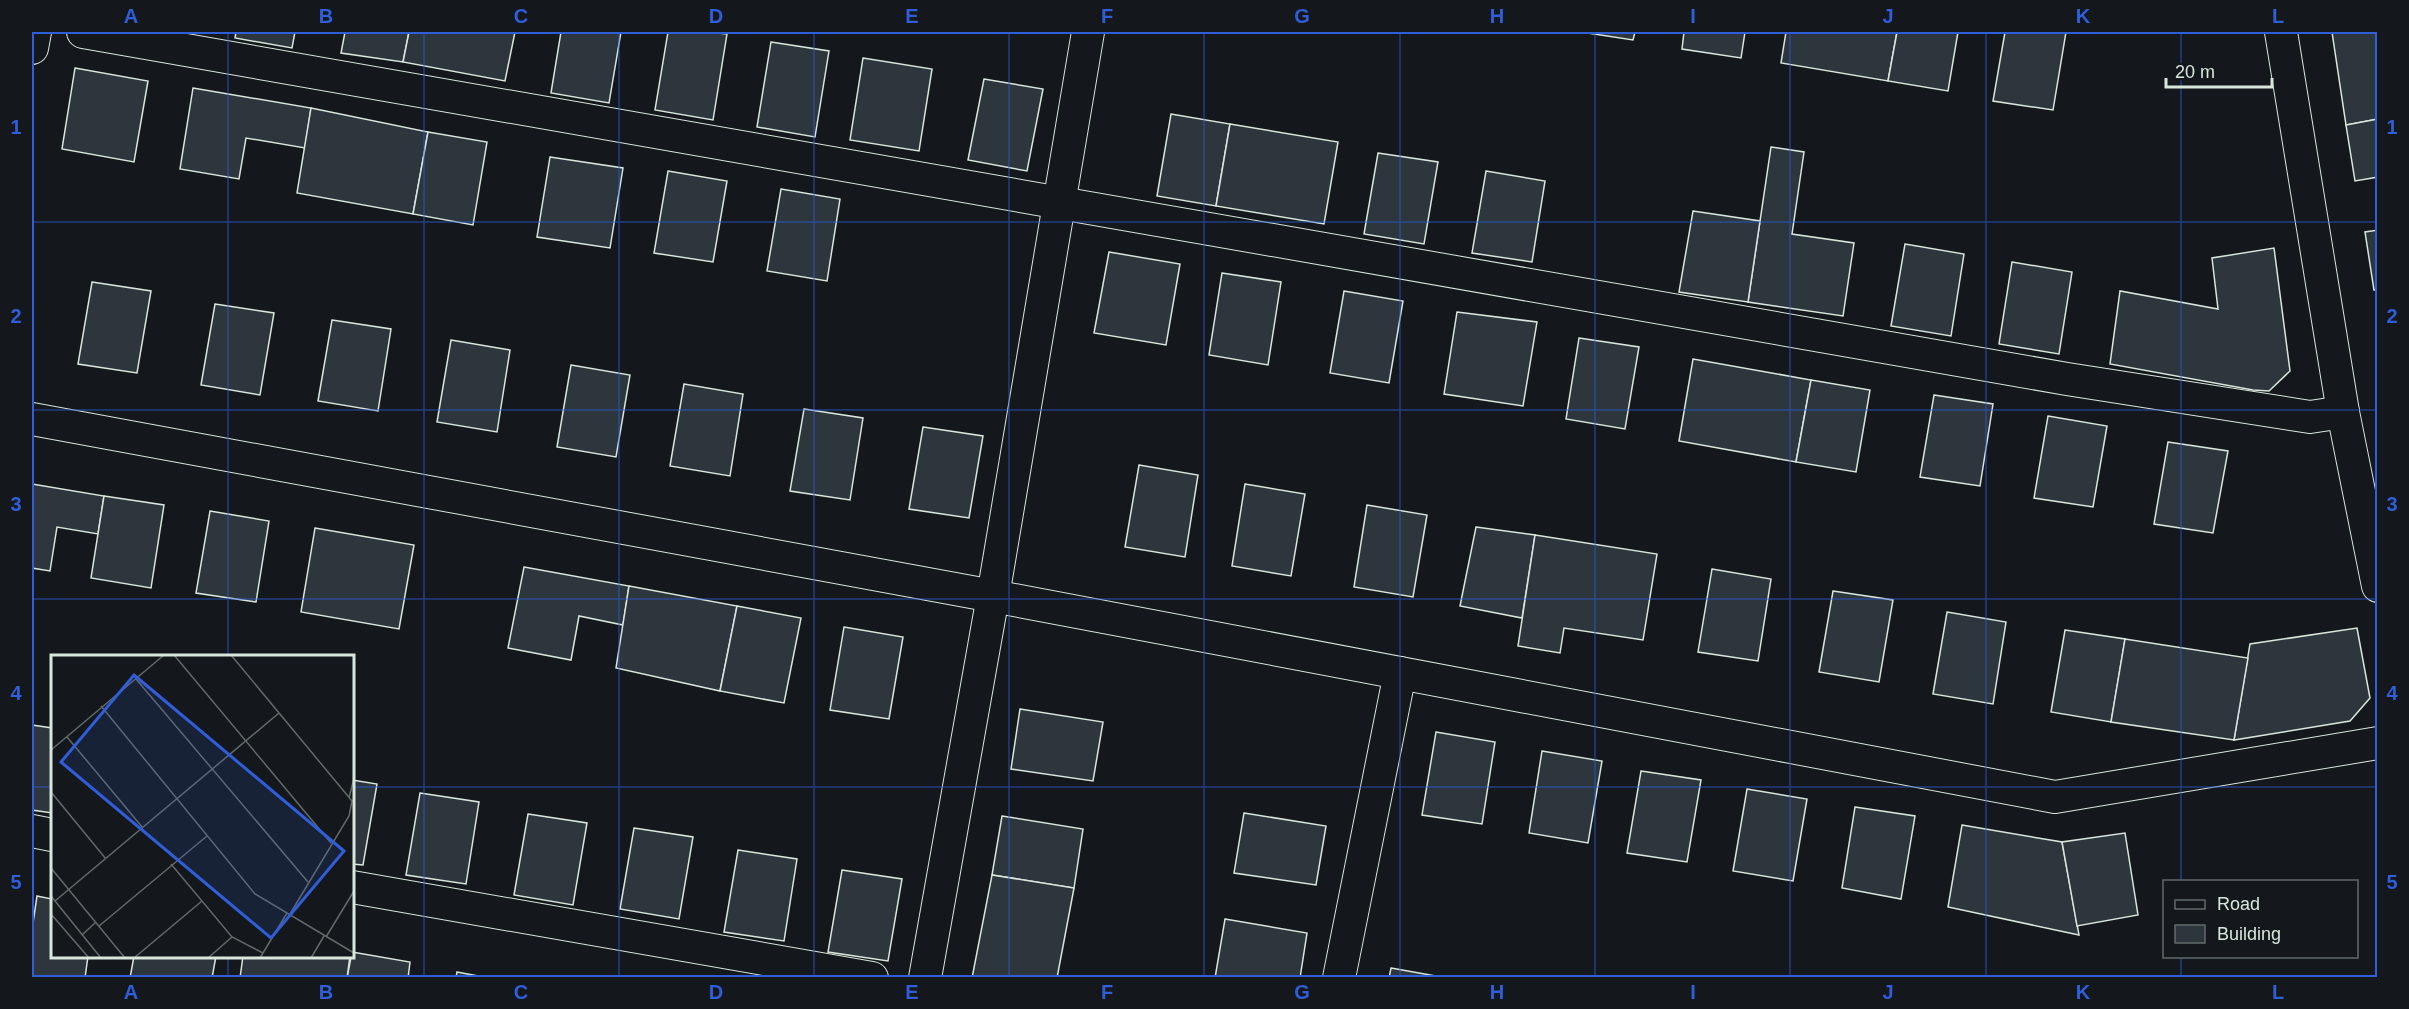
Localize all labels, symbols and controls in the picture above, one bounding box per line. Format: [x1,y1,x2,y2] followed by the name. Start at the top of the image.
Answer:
[124,5,138,27] text: A
[319,5,333,27] text: B
[514,5,528,27] text: C
[709,5,723,27] text: D
[905,5,919,27] text: E
[1101,5,1113,27] text: F
[1294,5,1310,27] text: G
[1490,5,1504,27] text: H
[1690,5,1696,27] text: I
[1882,5,1894,27] text: J
[2076,5,2091,27] text: K
[2272,5,2284,27] text: L
[2166,51,2272,89] scale bar
[2175,62,2215,82] text: 20 m
[10,116,22,138] text: 1
[2386,116,2398,138] text: 1
[10,305,22,327] text: 2
[2386,305,2398,327] text: 2
[10,493,22,515] text: 3
[2386,493,2398,515] text: 3
[51,655,354,958] inset map
[10,682,22,704] text: 4
[2386,682,2398,704] text: 4
[10,871,22,893] text: 5
[2386,871,2398,893] text: 5
[2163,880,2358,958] legend
[2217,894,2260,914] text: Road
[2217,924,2281,944] text: Building
[124,981,138,1003] text: A
[319,981,333,1003] text: B
[514,981,528,1003] text: C
[709,981,723,1003] text: D
[905,981,919,1003] text: E
[1101,981,1113,1003] text: F
[1294,981,1310,1003] text: G
[1490,981,1504,1003] text: H
[1690,981,1696,1003] text: I
[1882,981,1894,1003] text: J
[2076,981,2091,1003] text: K
[2272,981,2284,1003] text: L

